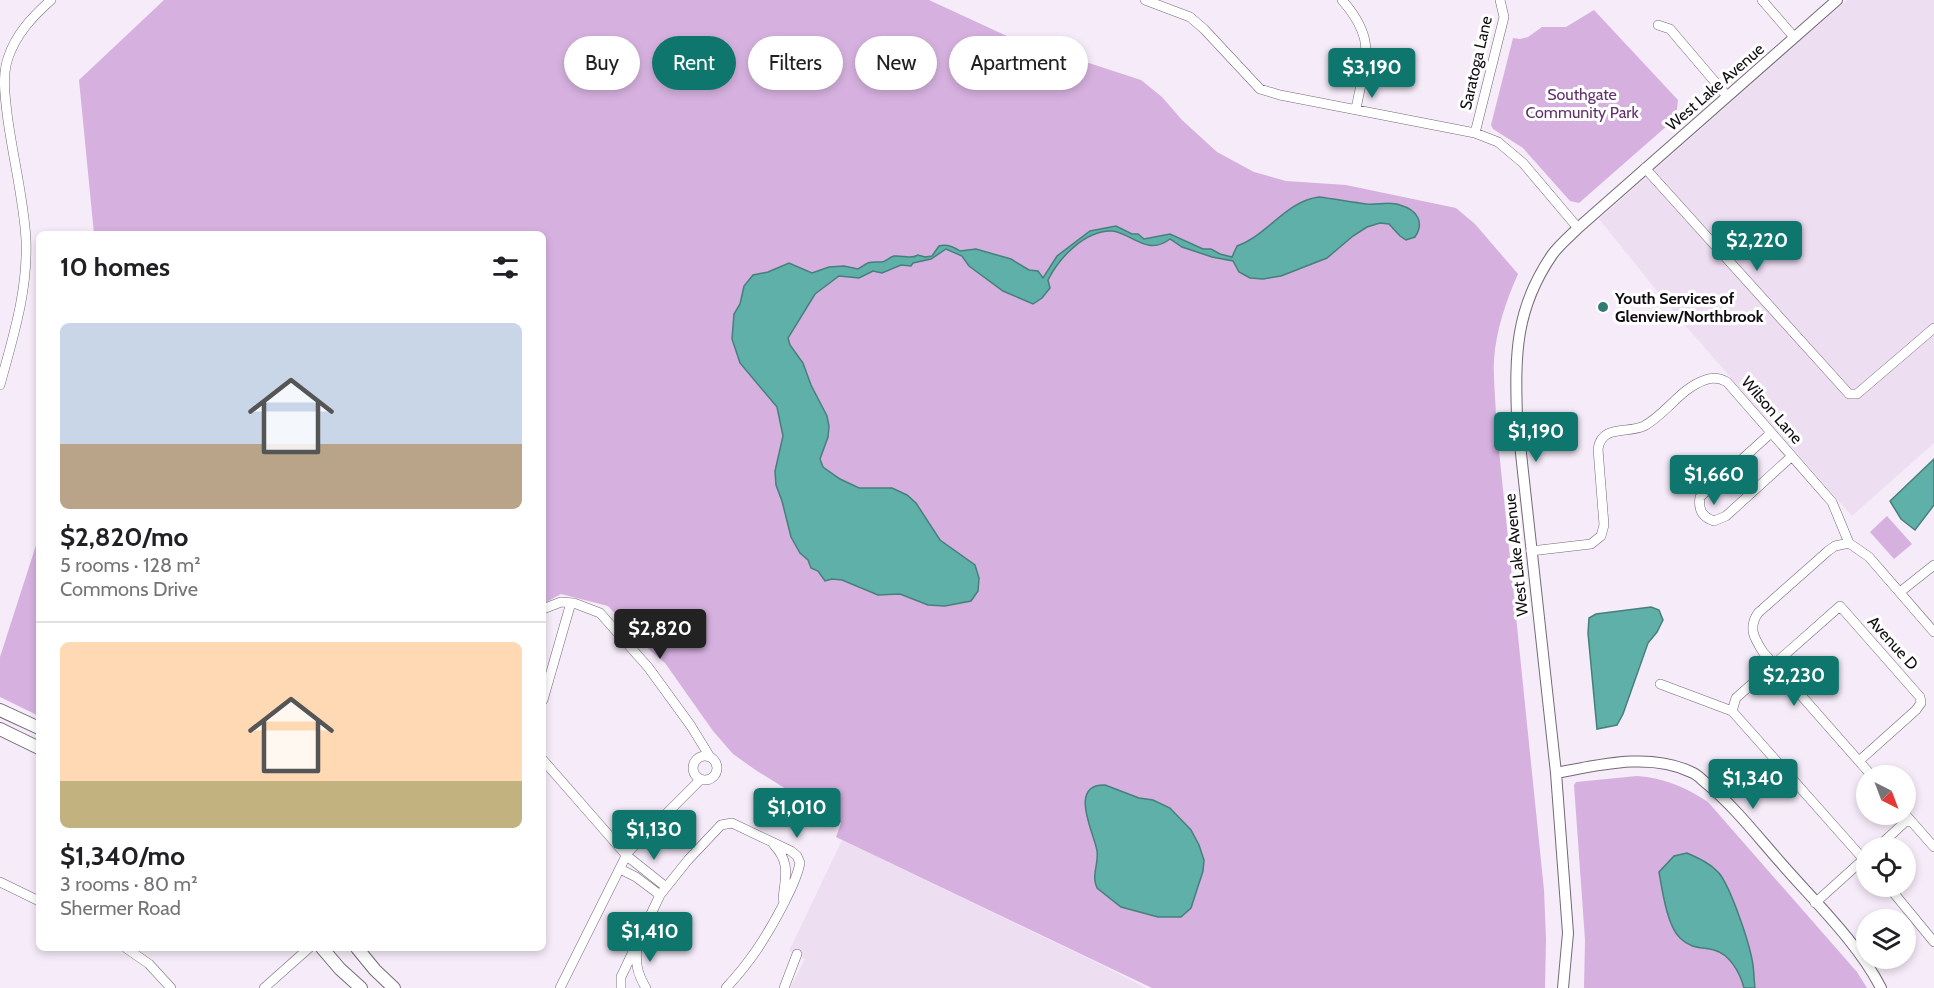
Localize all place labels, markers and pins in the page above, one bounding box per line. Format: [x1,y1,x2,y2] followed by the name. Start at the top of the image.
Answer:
[1323,48,1421,99] pin: $3,190
[1708,221,1806,272] pin: $2,220
[1614,289,1764,326] place label: Youth Services of Glenview/Northbrook
[1596,300,1610,314] marker: Youth Services of Glenview/Northbrook
[1487,412,1585,463] pin: $1,190
[1665,455,1763,506] pin: $1,660
[611,609,709,660] pin: $2,820
[1745,656,1843,707] pin: $2,230
[1704,759,1802,810] pin: $1,340
[748,788,846,839] pin: $1,010
[605,810,703,861] pin: $1,130
[601,912,699,963] pin: $1,410

